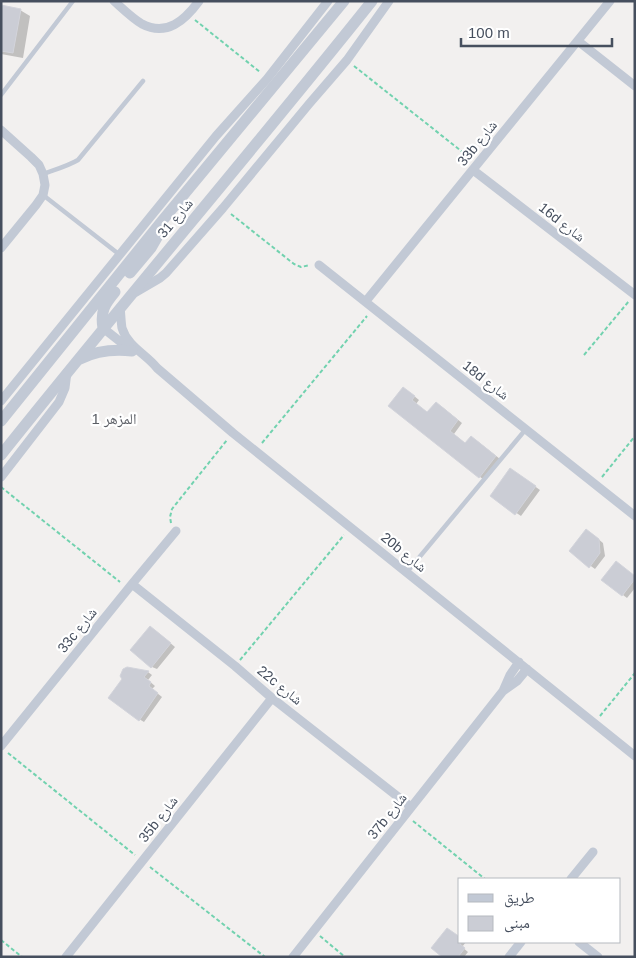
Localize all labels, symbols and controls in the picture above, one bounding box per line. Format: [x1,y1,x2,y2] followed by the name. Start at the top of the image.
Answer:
[461,15,612,47] scale bar
[468,24,510,41] text: 100 m
[454,117,502,170] street label: 33b شارع
[154,195,197,242] street label: شارع 31
[535,199,588,246] street label: 16d شارع
[459,357,512,404] street label: 18d شارع
[91,410,137,428] district label: المزهر 1
[377,529,430,577] street label: 20b شارع
[54,604,101,657] street label: 33c شارع
[253,662,306,709] street label: 22c شارع
[364,790,411,843] street label: 37b شارع
[135,793,182,846] street label: 35b شارع
[458,878,621,943] legend
[504,889,535,908] text: طريق
[504,914,530,933] text: مبنى

